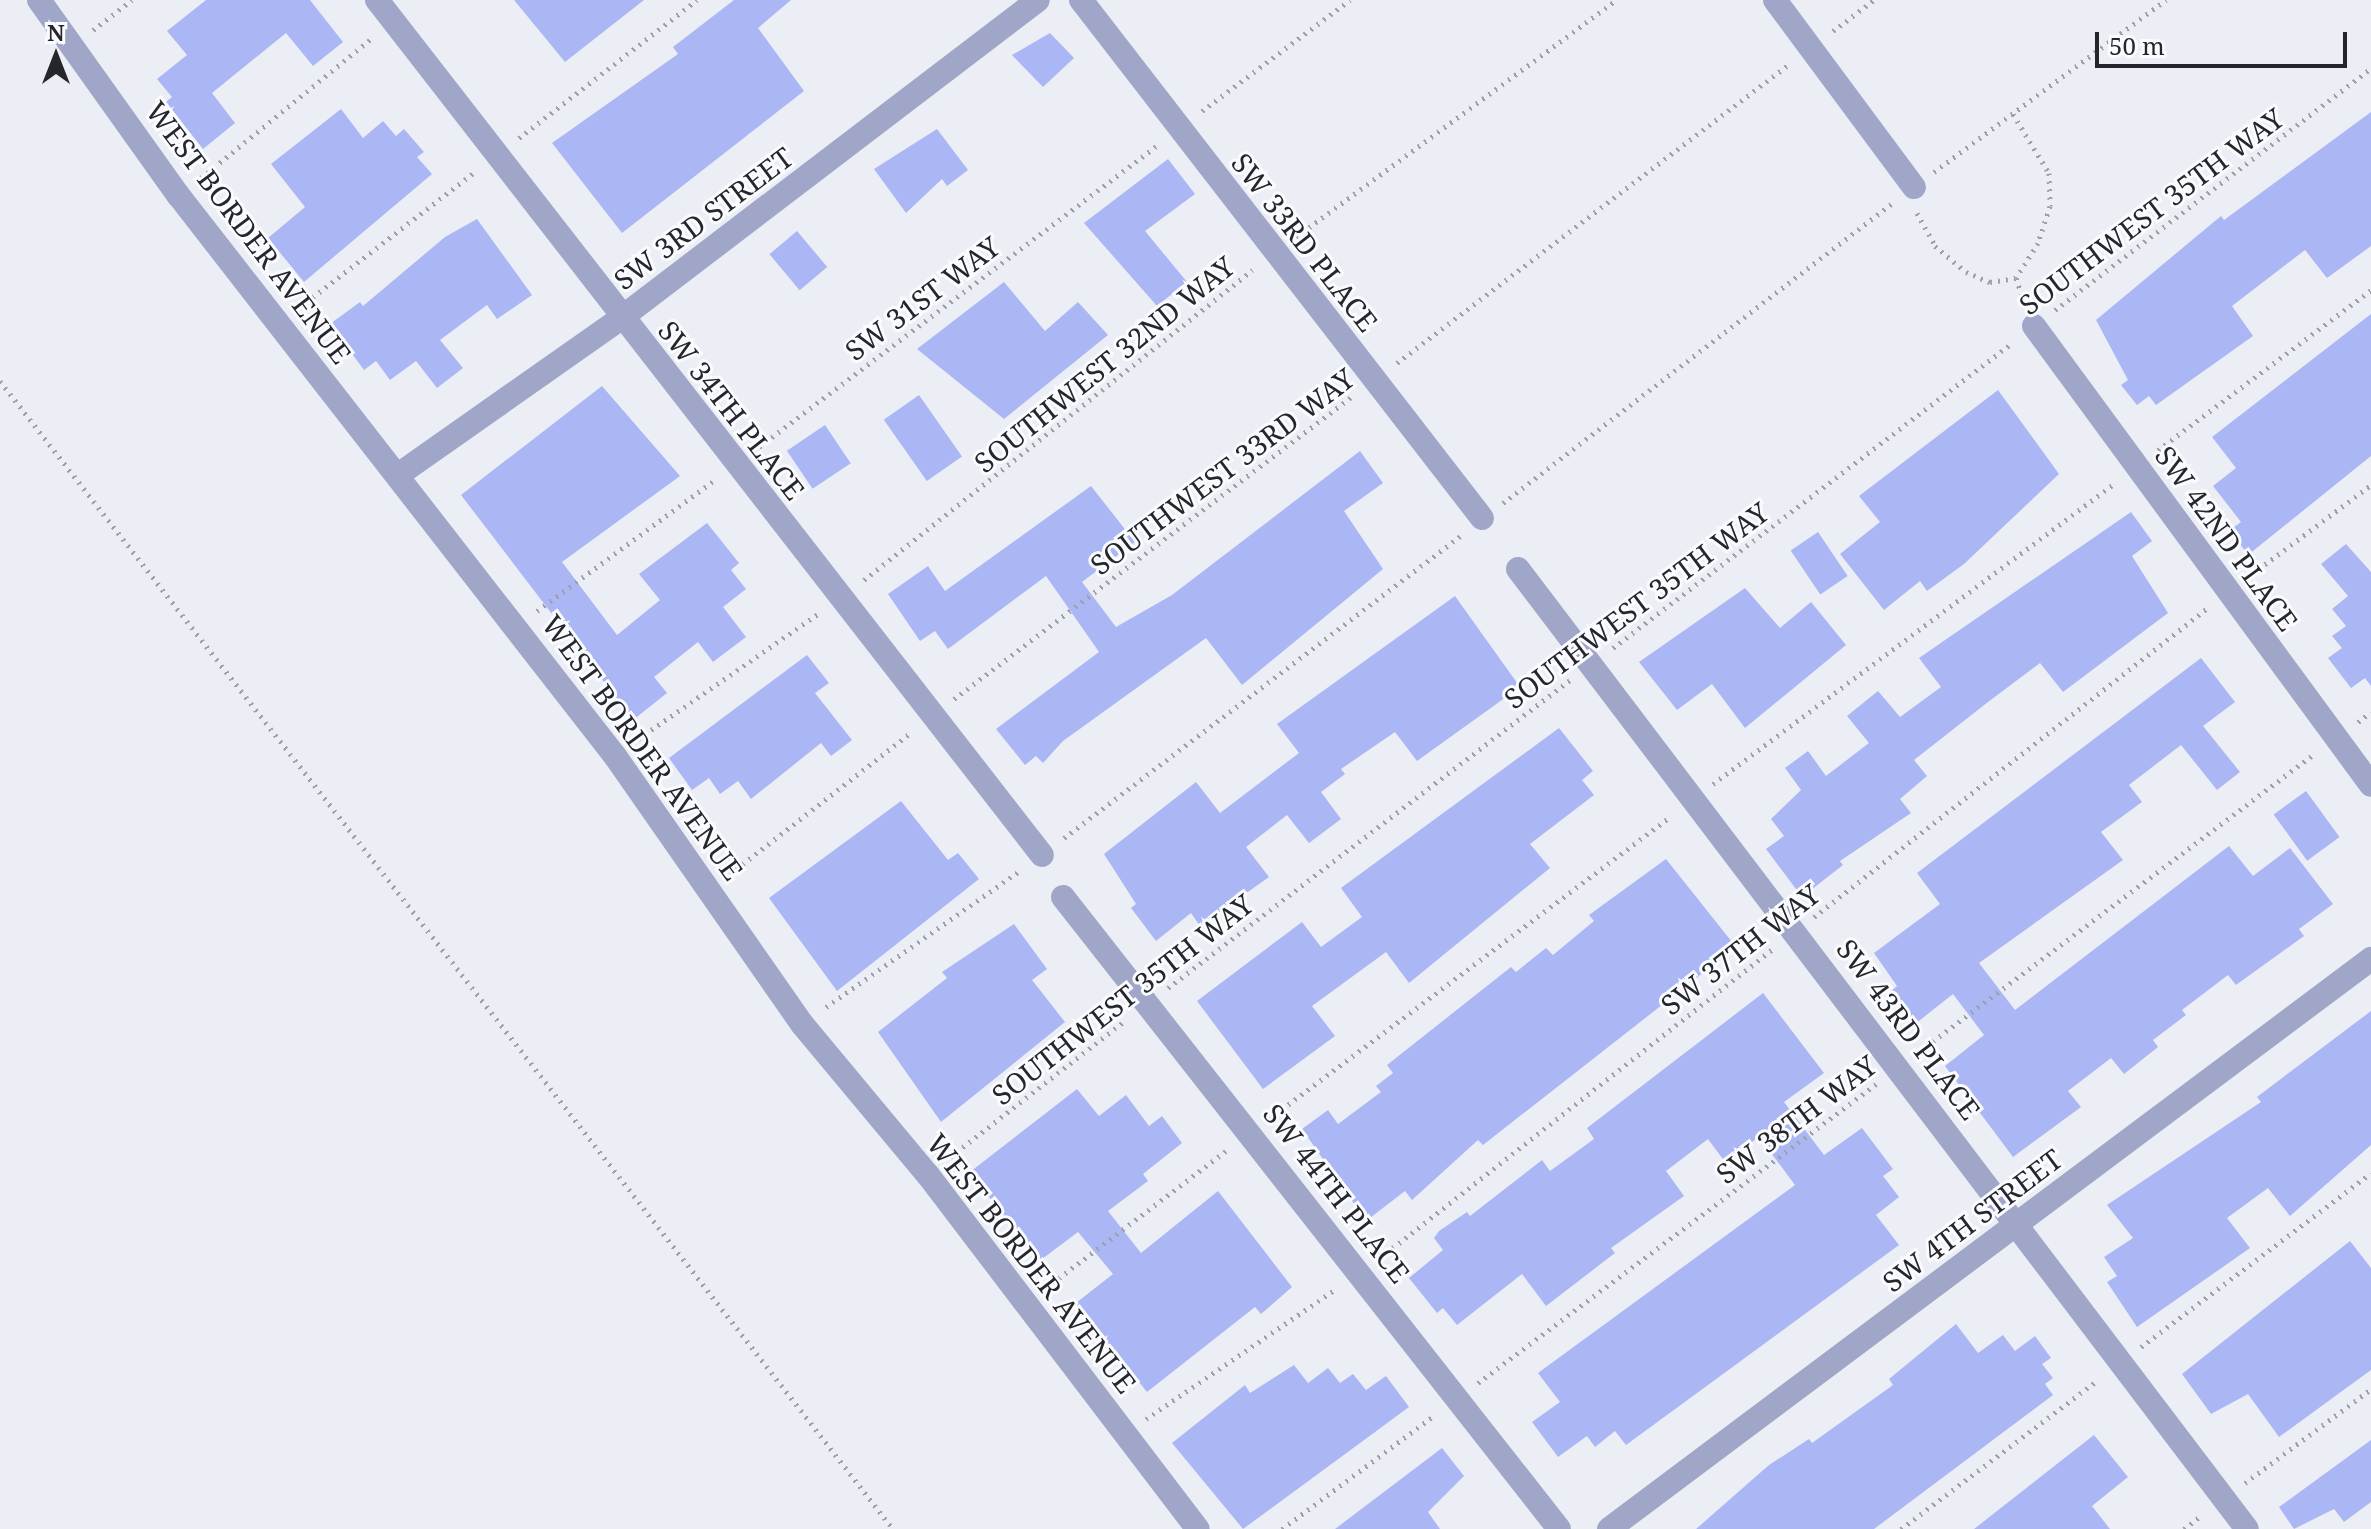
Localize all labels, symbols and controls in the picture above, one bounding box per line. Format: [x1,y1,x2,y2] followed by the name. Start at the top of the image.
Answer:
[16,16,96,96] north arrow
[2099,16,2351,66] scale bar
[47,17,65,47] text: N
[2109,29,2165,62] text: 50 m
[139,94,359,370] street label: WEST BORDER AVENUE
[2012,101,2290,321] street label: SOUTHWEST 35TH WAY
[607,140,799,296] street label: SW 3RD STREET
[1225,146,1385,338] street label: SW 33RD PLACE
[838,229,1006,367] street label: SW 31ST WAY
[967,249,1241,479] street label: SOUTHWEST 32ND WAY
[652,314,812,506] street label: SW 34TH PLACE
[1084,361,1360,581] street label: SOUTHWEST 33RD WAY
[2149,439,2305,637] street label: SW 42ND PLACE
[1497,495,1775,715] street label: SOUTHWEST 35TH WAY
[536,608,750,886] street label: WEST BORDER AVENUE
[1654,877,1826,1021] street label: SW 37TH WAY
[985,887,1259,1111] street label: SOUTHWEST 35TH WAY
[1830,932,1988,1126] street label: SW 43RD PLACE
[1709,1048,1883,1190] street label: SW 38TH WAY
[1257,1097,1417,1289] street label: SW 44TH PLACE
[920,1127,1144,1399] street label: WEST BORDER AVENUE
[1876,1142,2068,1298] street label: SW 4TH STREET

